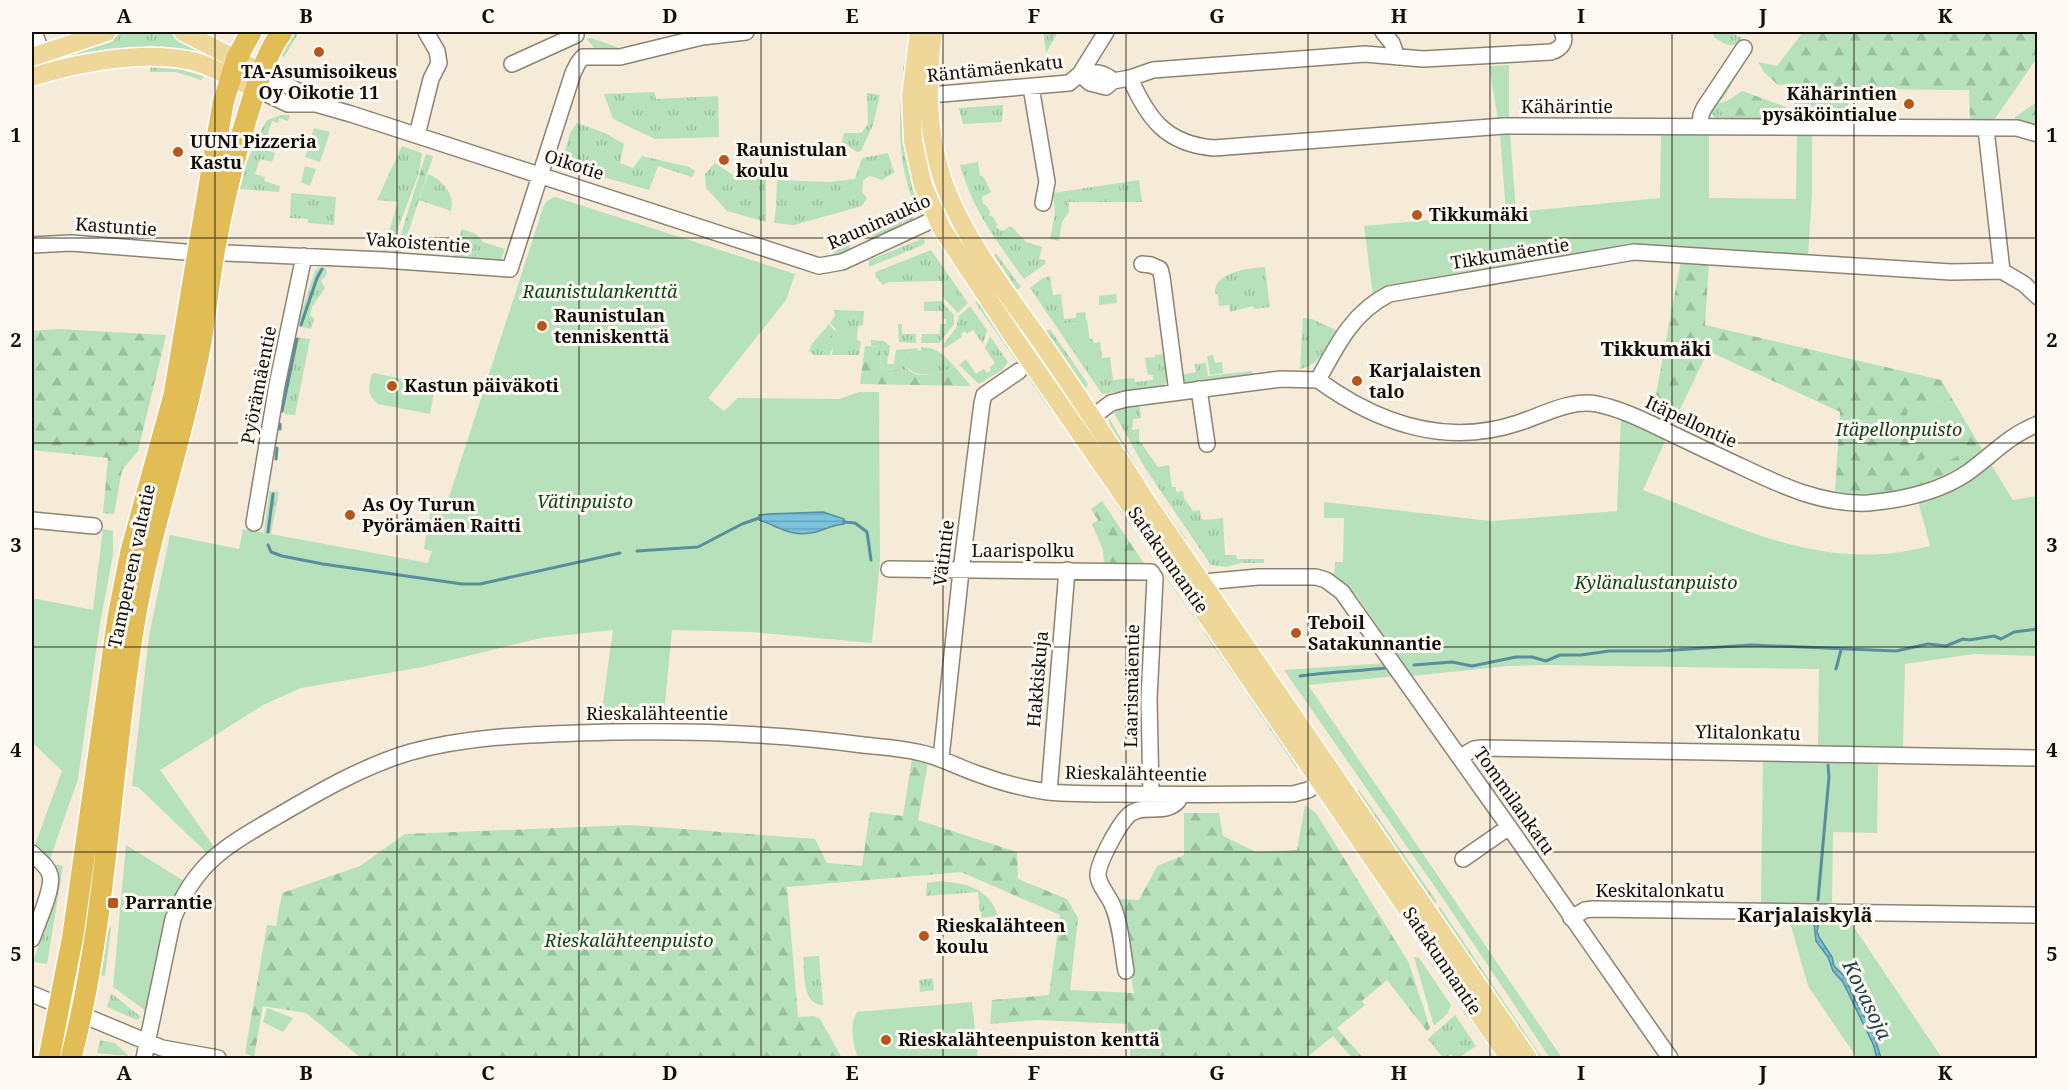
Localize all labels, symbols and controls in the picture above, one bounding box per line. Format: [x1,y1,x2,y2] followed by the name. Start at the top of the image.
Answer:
[116,2,132,29] text: A
[299,2,313,29] text: B
[481,2,495,29] text: C
[662,2,678,29] text: D
[845,2,859,29] text: E
[1028,2,1040,29] text: F
[1209,2,1225,29] text: G
[1391,2,1407,29] text: H
[1577,2,1585,29] text: I
[1758,2,1767,29] text: J
[1938,2,1953,29] text: K
[312,45,326,59] marker: TA-Asumisoikeus Oy Oikotie 11
[926,49,1065,87] street label: Räntämäenkatu
[241,59,397,104] place label: TA-Asumisoikeus Oy Oikotie 11
[1762,81,1897,126] place label: Kähärintien pysäköintialue
[1521,94,1613,118] street label: Kähärintie
[1902,97,1916,111] marker: Kähärintien pysäköintialue
[10,121,22,148] text: 1
[2046,121,2058,148] text: 1
[190,129,317,174] place label: UUNI Pizzeria Kastu
[736,137,847,182] place label: Raunistulan koulu
[541,143,607,185] street label: Oikotie
[171,145,185,159] marker: UUNI Pizzeria Kastu
[717,153,731,167] marker: Raunistulan koulu
[823,188,934,255] street label: Rauninaukio
[1429,202,1529,226] place label: Tikkumäki
[1410,208,1424,222] marker: Tikkumäki
[74,211,158,241] street label: Kastuntie
[365,226,471,258] street label: Vakoistentie
[1449,232,1571,274] street label: Tikkumäentie
[521,279,678,303] park label: Raunistulankenttä
[554,303,670,348] place label: Raunistulan tenniskenttä
[535,319,549,333] marker: Raunistulan tenniskenttä
[235,324,281,446] street label: Pyörämäentie
[10,326,22,353] text: 2
[2046,326,2058,353] text: 2
[1601,335,1711,362] district label: Tikkumäki
[1369,358,1481,403] place label: Karjalaisten talo
[404,373,560,397] place label: Kastun päiväkoti
[1350,374,1364,388] marker: Karjalaisten talo
[385,379,399,393] marker: Kastun päiväkoti
[1642,389,1741,453] street label: Itäpellontie
[1835,417,1962,441] park label: Itäpellonpuisto
[102,482,160,650] street label: Tampereen valtatie
[537,489,633,513] park label: Vätinpuisto
[362,492,522,537] place label: As Oy Turun Pyörämäen Raitti
[1123,501,1215,618] street label: Satakunnantie
[343,508,357,522] marker: As Oy Turun Pyörämäen Raitti
[927,518,959,587] street label: Vätintie
[10,531,22,558] text: 3
[2046,531,2058,558] text: 3
[972,538,1075,562] street label: Laarispolku
[1573,570,1738,594] park label: Kylänalustanpuisto
[1308,610,1442,655] place label: Teboil Satakunnantie
[1118,624,1144,748] street label: Laarismäentie
[1289,626,1303,640] marker: Teboil Satakunnantie
[1021,630,1053,728] street label: Hakkiskuja
[586,701,728,725] street label: Rieskalähteentie
[1694,719,1801,745] street label: Ylitalonkatu
[10,736,22,763] text: 4
[2046,736,2058,763] text: 4
[1469,742,1561,859] street label: Tommilankatu
[1065,760,1207,786] street label: Rieskalähteentie
[1596,878,1725,902] street label: Keskitalonkatu
[125,890,212,914] place label: Parrantie
[106,896,120,910] marker: Parrantie
[1737,901,1873,928] district label: Karjalaiskylä
[1398,902,1488,1019] street label: Satakunnantie
[936,913,1065,958] place label: Rieskalähteen koulu
[543,928,714,952] park label: Rieskalähteenpuisto
[917,929,931,943] marker: Rieskalähteen koulu
[10,940,22,967] text: 5
[2046,940,2058,967] text: 5
[1836,954,1899,1045] water label: Kovasoja
[898,1027,1160,1051] place label: Rieskalähteenpuiston kenttä
[879,1033,893,1047] marker: Rieskalähteenpuiston kenttä
[116,1059,132,1086] text: A
[299,1059,313,1086] text: B
[481,1059,495,1086] text: C
[662,1059,678,1086] text: D
[845,1059,859,1086] text: E
[1028,1059,1040,1086] text: F
[1209,1059,1225,1086] text: G
[1391,1059,1407,1086] text: H
[1577,1059,1585,1086] text: I
[1758,1059,1767,1086] text: J
[1938,1059,1953,1086] text: K

